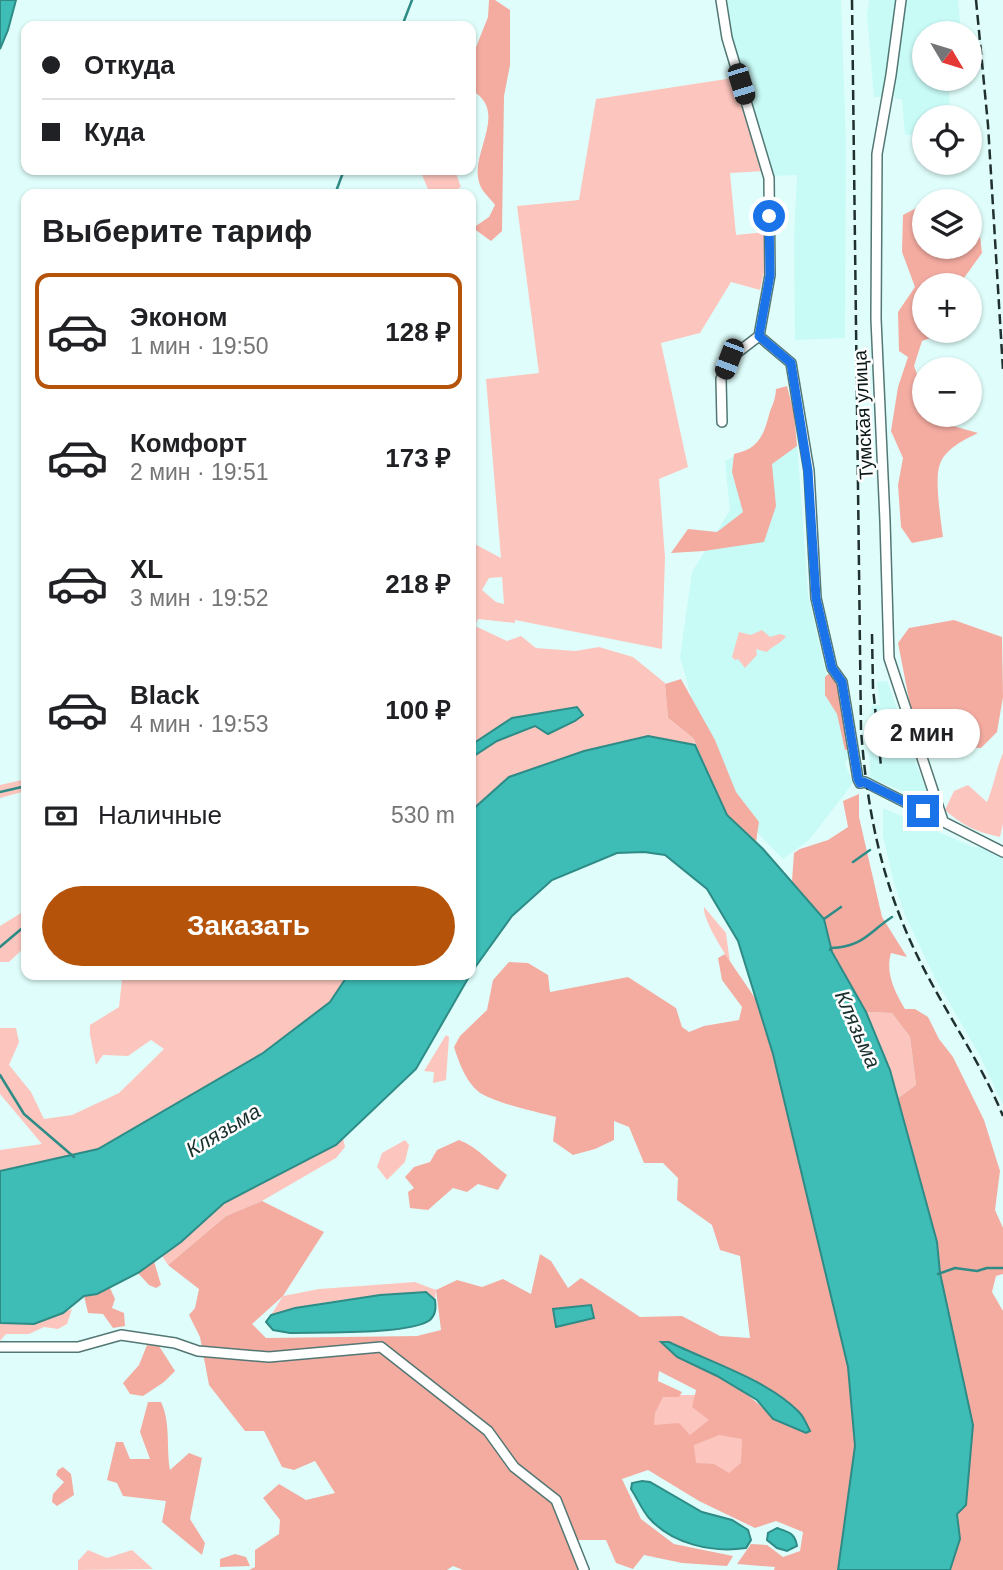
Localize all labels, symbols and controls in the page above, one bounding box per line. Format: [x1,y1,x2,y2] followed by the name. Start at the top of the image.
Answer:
[912,21,982,91] north arrow
[912,21,982,427] map controls
[84,50,175,80] text: Откуда
[725,61,758,107] car
[912,105,982,175] button: locate
[84,117,145,147] text: Куда
[912,189,982,259] button: layers
[753,200,785,232] route start
[42,213,312,249] text: Выберите тариф
[912,273,982,343] button: +
[46,300,109,363] icon: car
[130,302,228,332] text: Эконом
[385,317,451,347] text: 128 ₽
[130,333,269,359] text: 1 мин · 19:50
[712,336,747,382] car
[849,349,877,480] street label: Тумская улица
[912,357,982,427] button: −
[46,426,109,489] icon: car
[130,428,247,458] text: Комфорт
[385,443,451,473] text: 173 ₽
[130,459,269,485] text: 2 мин · 19:51
[46,552,109,615] icon: car
[130,554,163,584] text: XL
[385,569,451,599] text: 218 ₽
[130,585,269,611] text: 3 мин · 19:52
[46,678,109,741] icon: car
[130,680,199,710] text: Black
[385,695,451,725] text: 100 ₽
[865,710,981,758] callout: 2 мин
[130,711,269,737] text: 4 мин · 19:53
[890,720,954,746] text: 2 мин
[907,795,939,827] route end
[42,797,80,835] icon: cash
[98,800,222,830] text: Наличные
[391,802,455,828] text: 530 m
[42,886,455,966] button: Заказать
[831,987,885,1071] water label: Клязьма
[182,1099,264,1161] water label: Клязьма

